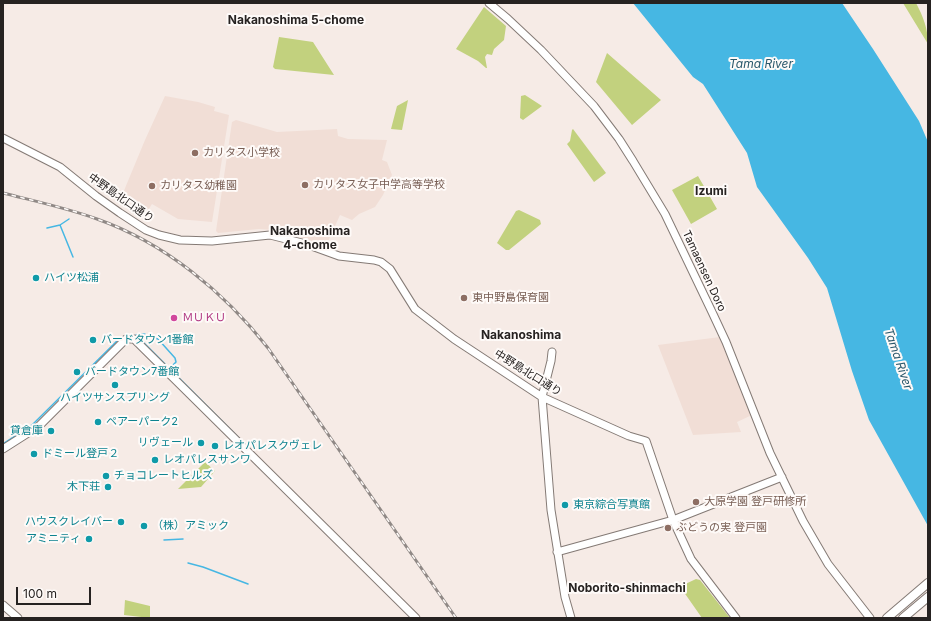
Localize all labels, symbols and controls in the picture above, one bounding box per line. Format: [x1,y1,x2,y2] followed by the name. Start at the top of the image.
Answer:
[228,13,364,27] district label: Nakanoshima 5-chome
[729,57,793,71] water label: Tama River
[203,146,280,160] place label: カリタス小学校
[190,148,200,158] marker: カリタス小学校
[86,171,156,225] street label: 中野島北口通り
[313,178,445,192] place label: カリタス女子中学高等学校
[160,179,237,193] place label: カリタス幼稚園
[300,180,310,190] marker: カリタス女子中学高等学校
[147,181,157,191] marker: カリタス幼稚園
[695,184,727,198] district label: Izumi
[270,224,350,252] district label: Nakanoshima 4-chome
[679,228,729,314] street label: Tamaensen Doro
[44,271,99,285] place label: ハイツ松浦
[31,273,41,283] marker: ハイツ松浦
[472,291,549,305] place label: 東中野島保育園
[459,293,469,303] marker: 東中野島保育園
[182,311,226,325] place label: ＭＵＫＵ
[169,313,179,323] marker: ＭＵＫＵ
[881,326,915,392] water label: Tama River
[481,328,561,342] district label: Nakanoshima
[101,333,193,347] place label: バードタウン1番館
[88,335,98,345] marker: バードタウン1番館
[492,347,564,399] street label: 中野島北口通り
[85,365,179,379] place label: バードタウン7番館
[72,367,82,377] marker: バードタウン7番館
[110,380,120,390] marker: ハイツサンスプリング
[60,391,170,405] place label: ハイツサンスプリング
[106,415,178,429] place label: ペアーパーク2
[93,417,103,427] marker: ペアーパーク2
[10,424,43,438] place label: 貸倉庫
[46,426,56,436] marker: 貸倉庫
[138,436,193,450] place label: リヴェール
[196,438,206,448] marker: リヴェール
[223,439,322,453] place label: レオパレスクヴェレ
[210,441,220,451] marker: レオパレスクヴェレ
[42,447,119,461] place label: ドミール登戸２
[29,449,39,459] marker: ドミール登戸２
[163,453,251,467] place label: レオパレスサンワ
[150,455,160,465] marker: レオパレスサンワ
[114,469,213,483] place label: チョコレートヒルズ
[101,471,111,481] marker: チョコレートヒルズ
[67,480,100,494] place label: 木下荘
[103,482,113,492] marker: 木下荘
[704,495,806,509] place label: 大原学園 登戸研修所
[691,497,701,507] marker: 大原学園 登戸研修所
[573,498,650,512] place label: 東京綜合写真館
[560,500,570,510] marker: 東京綜合写真館
[25,515,113,529] place label: ハウスクレイバー
[116,517,126,527] marker: ハウスクレイバー
[152,519,229,533] place label: （株）アミック
[139,521,149,531] marker: （株）アミック
[676,521,767,535] place label: ぶどうの実 登戸園
[663,523,673,533] marker: ぶどうの実 登戸園
[26,532,81,546] place label: アミニティ
[84,534,94,544] marker: アミニティ
[18,579,93,605] scale bar
[568,581,686,595] district label: Noborito-shinmachi
[23,586,57,601] text: 100 m

